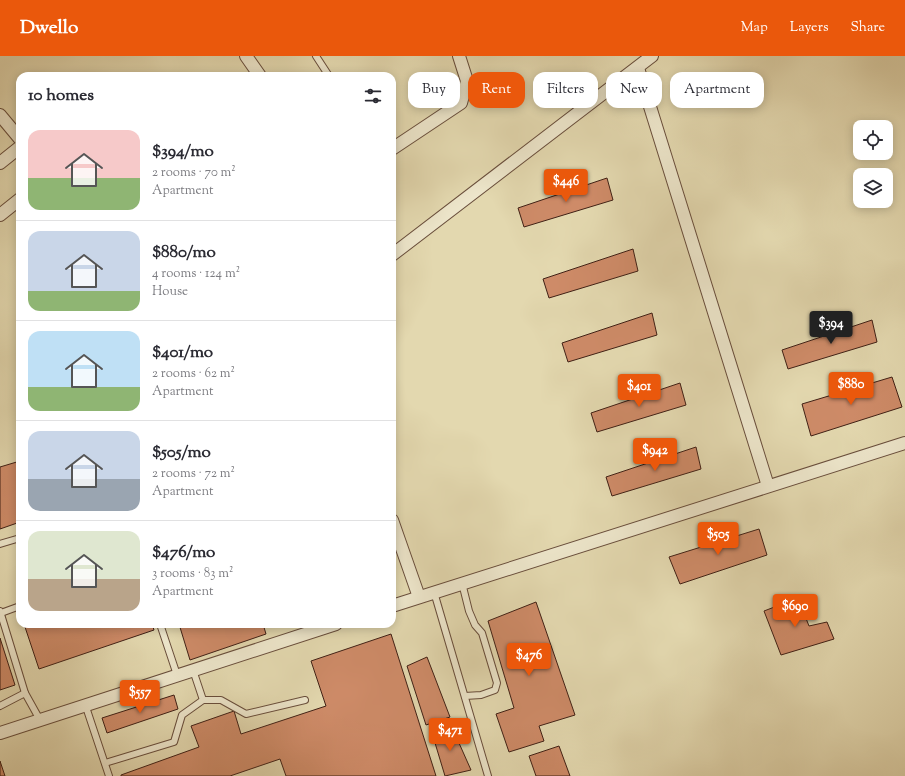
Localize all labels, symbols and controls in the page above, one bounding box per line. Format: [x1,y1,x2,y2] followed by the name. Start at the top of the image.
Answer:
[20,15,78,42] text: Dwello
[741,18,768,38] text: Map
[790,18,828,38] text: Layers
[850,18,885,38] text: Share
[408,72,460,108] chip: Buy
[468,72,525,108] chip: Rent
[533,72,598,108] chip: Filters
[606,72,662,108] chip: New
[670,72,764,108] chip: Apartment
[28,84,94,108] text: 10 homes
[362,85,384,107] icon: filters
[853,120,893,208] map controls
[853,120,893,160] button: locate
[152,140,214,164] text: $394/mo
[60,146,108,194] icon: home
[152,164,236,182] text: 2 rooms · 70 m²
[853,168,893,208] button: layers
[542,169,590,203] pin: $446
[553,173,579,191] text: $446
[152,182,213,200] text: Apartment
[152,241,216,265] text: $880/mo
[60,247,108,295] icon: home
[152,265,240,283] text: 4 rooms · 124 m²
[152,283,188,301] text: House
[807,311,855,345] pin: $394
[819,315,843,333] text: $394
[152,341,213,365] text: $401/mo
[60,347,108,395] icon: home
[152,365,235,383] text: 2 rooms · 62 m²
[827,372,875,406] pin: $880
[615,374,663,408] pin: $401
[838,376,864,394] text: $880
[627,378,651,396] text: $401
[152,383,213,401] text: Apartment
[631,438,679,472] pin: $942
[152,441,211,465] text: $505/mo
[642,442,668,460] text: $942
[60,447,108,495] icon: home
[152,465,235,483] text: 2 rooms · 72 m²
[152,483,213,501] text: Apartment
[694,522,742,556] pin: $505
[707,526,729,544] text: $505
[152,541,215,565] text: $476/mo
[60,547,108,595] icon: home
[152,565,233,583] text: 3 rooms · 83 m²
[152,583,213,601] text: Apartment
[771,594,819,628] pin: $690
[782,598,808,616] text: $690
[505,643,553,677] pin: $476
[516,647,542,665] text: $476
[116,680,164,714] pin: $557
[129,684,151,702] text: $557
[426,718,474,752] pin: $471
[438,722,462,740] text: $471

